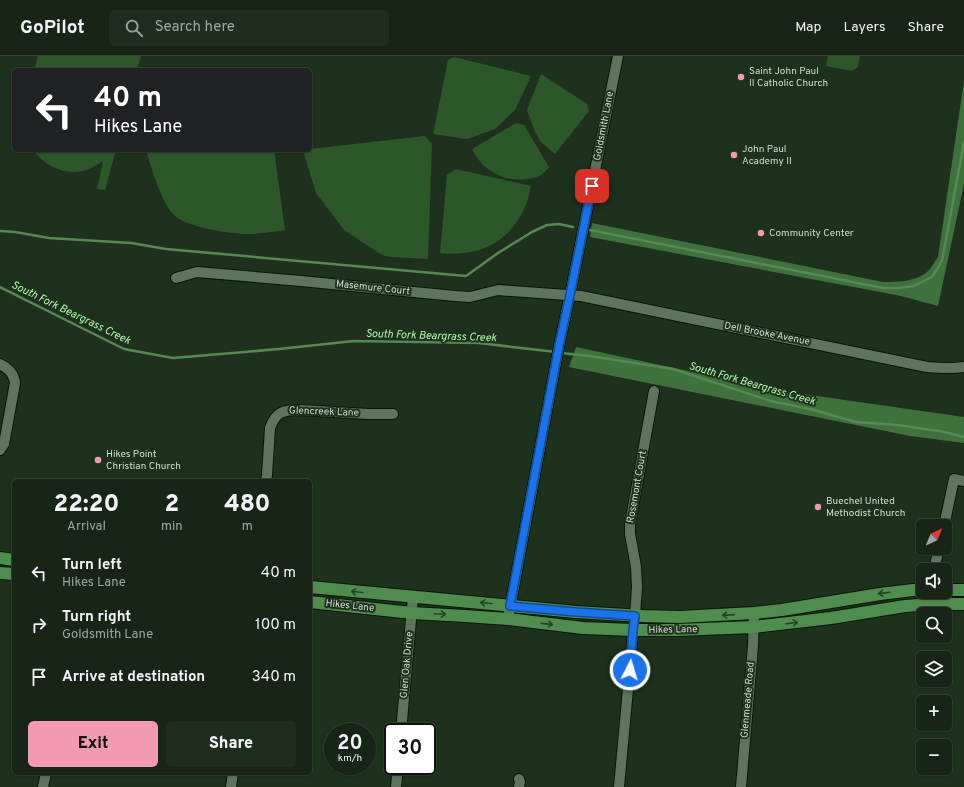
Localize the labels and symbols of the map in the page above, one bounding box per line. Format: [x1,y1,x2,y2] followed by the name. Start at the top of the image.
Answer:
[749,65,828,90] place label: Saint John Paul II Catholic Church
[736,72,746,82] marker: Saint John Paul II Catholic Church
[591,90,617,162] street label: Goldsmith Lane
[742,143,792,168] place label: John Paul Academy II
[729,150,739,160] marker: John Paul Academy II
[575,169,609,203] pin
[769,227,854,240] place label: Community Center
[756,228,766,238] marker: Community Center
[9,278,133,348] water label: South Fork Beargrass Creek
[335,278,411,298] street label: Masemure Court
[723,319,811,349] street label: Dell Brooke Avenue
[365,327,497,345] water label: South Fork Beargrass Creek
[687,359,817,409] water label: South Fork Beargrass Creek
[289,404,359,420] street label: Glencreek Lane
[106,448,181,473] place label: Hikes Point Christian Church
[624,450,650,524] street label: Rosemont Court
[93,455,103,465] marker: Hikes Point Christian Church
[826,495,905,520] place label: Buechel United Methodist Church
[813,502,823,512] marker: Buechel United Methodist Church
[916,519,952,555] north arrow
[351,589,364,596] one-way arrow
[878,590,891,597] one-way arrow
[325,597,375,615] street label: Hikes Lane
[480,600,493,607] one-way arrow
[433,611,446,618] one-way arrow
[722,611,735,618] one-way arrow
[785,619,798,627] one-way arrow
[540,620,553,627] one-way arrow
[648,623,698,637] street label: Hikes Lane
[398,631,416,699] street label: Glen Oak Drive
[609,649,651,691] position arrow
[738,661,758,739] street label: Glenmeade Road
[384,723,436,775] speed limit sign: 30

